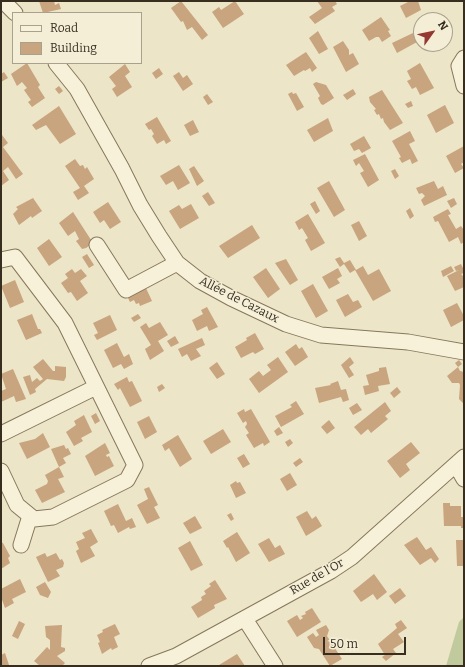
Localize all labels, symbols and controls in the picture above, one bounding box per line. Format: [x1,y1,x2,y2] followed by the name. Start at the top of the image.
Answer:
[12,12,142,64] legend
[413,12,453,52] north arrow
[435,19,450,33] text: N
[50,21,78,35] text: Road
[50,41,97,55] text: Building
[197,274,281,326] street label: Allée de Cazaux
[287,556,347,598] street label: Rue de l'Or
[325,629,408,655] scale bar
[330,637,358,651] text: 50 m

